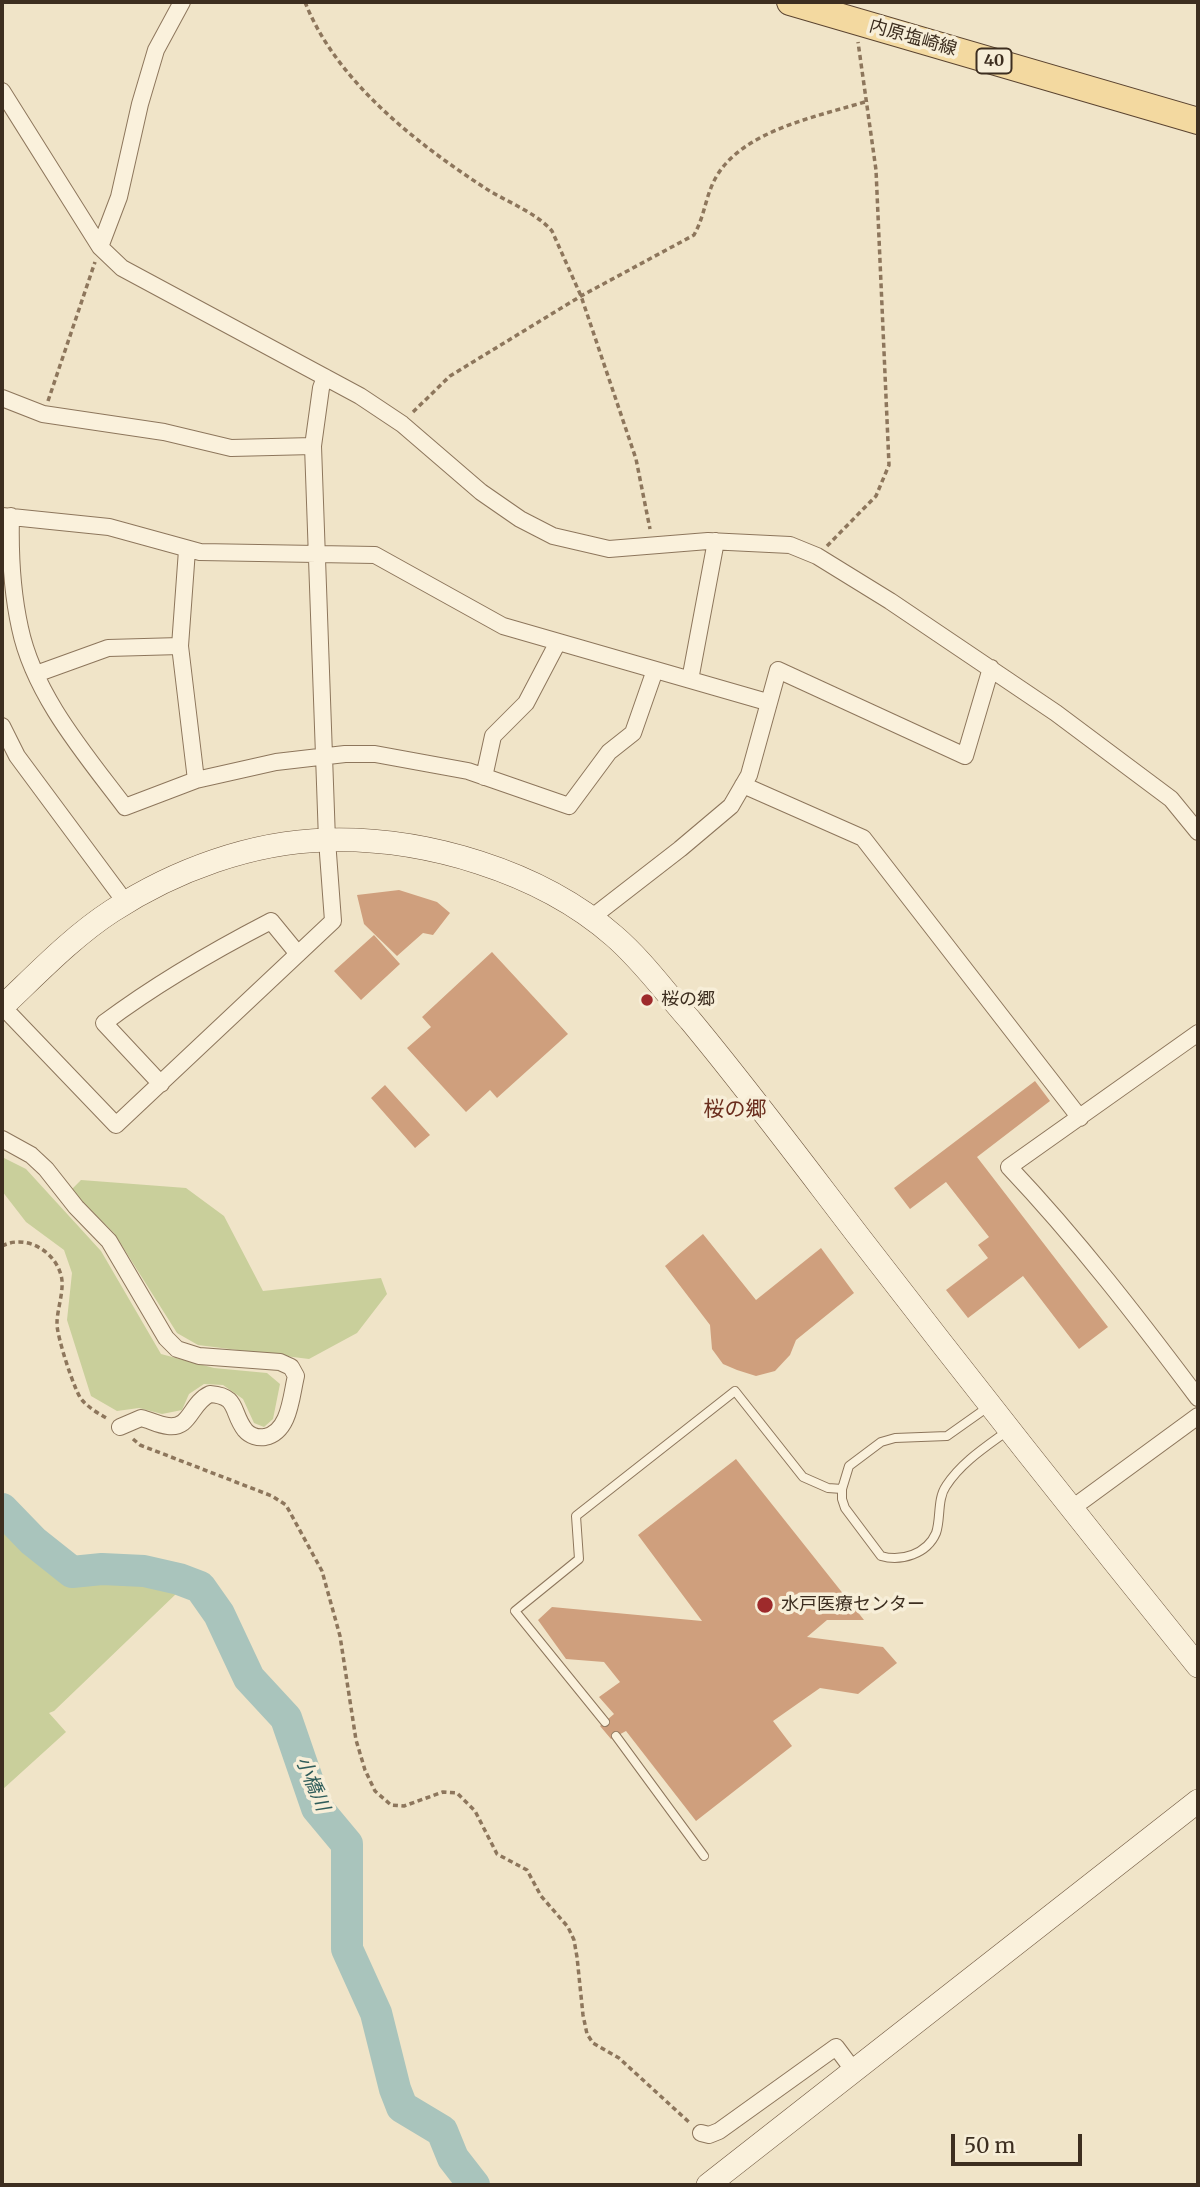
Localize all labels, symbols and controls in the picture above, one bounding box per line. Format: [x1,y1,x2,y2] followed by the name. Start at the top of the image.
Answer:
[867,15,959,61] street label: 内原塩崎線
[976,48,1012,74] road number: 40
[661,989,715,1011] place label: 桜の郷
[639,992,655,1008] marker: 桜の郷
[704,1097,766,1123] district label: 桜の郷
[781,1594,925,1616] place label: 水戸医療センター
[755,1595,775,1615] marker: 水戸医療センター
[290,1753,334,1815] water label: 小橋川
[955,2120,1086,2164] scale bar
[964,2132,1015,2159] text: 50 m

